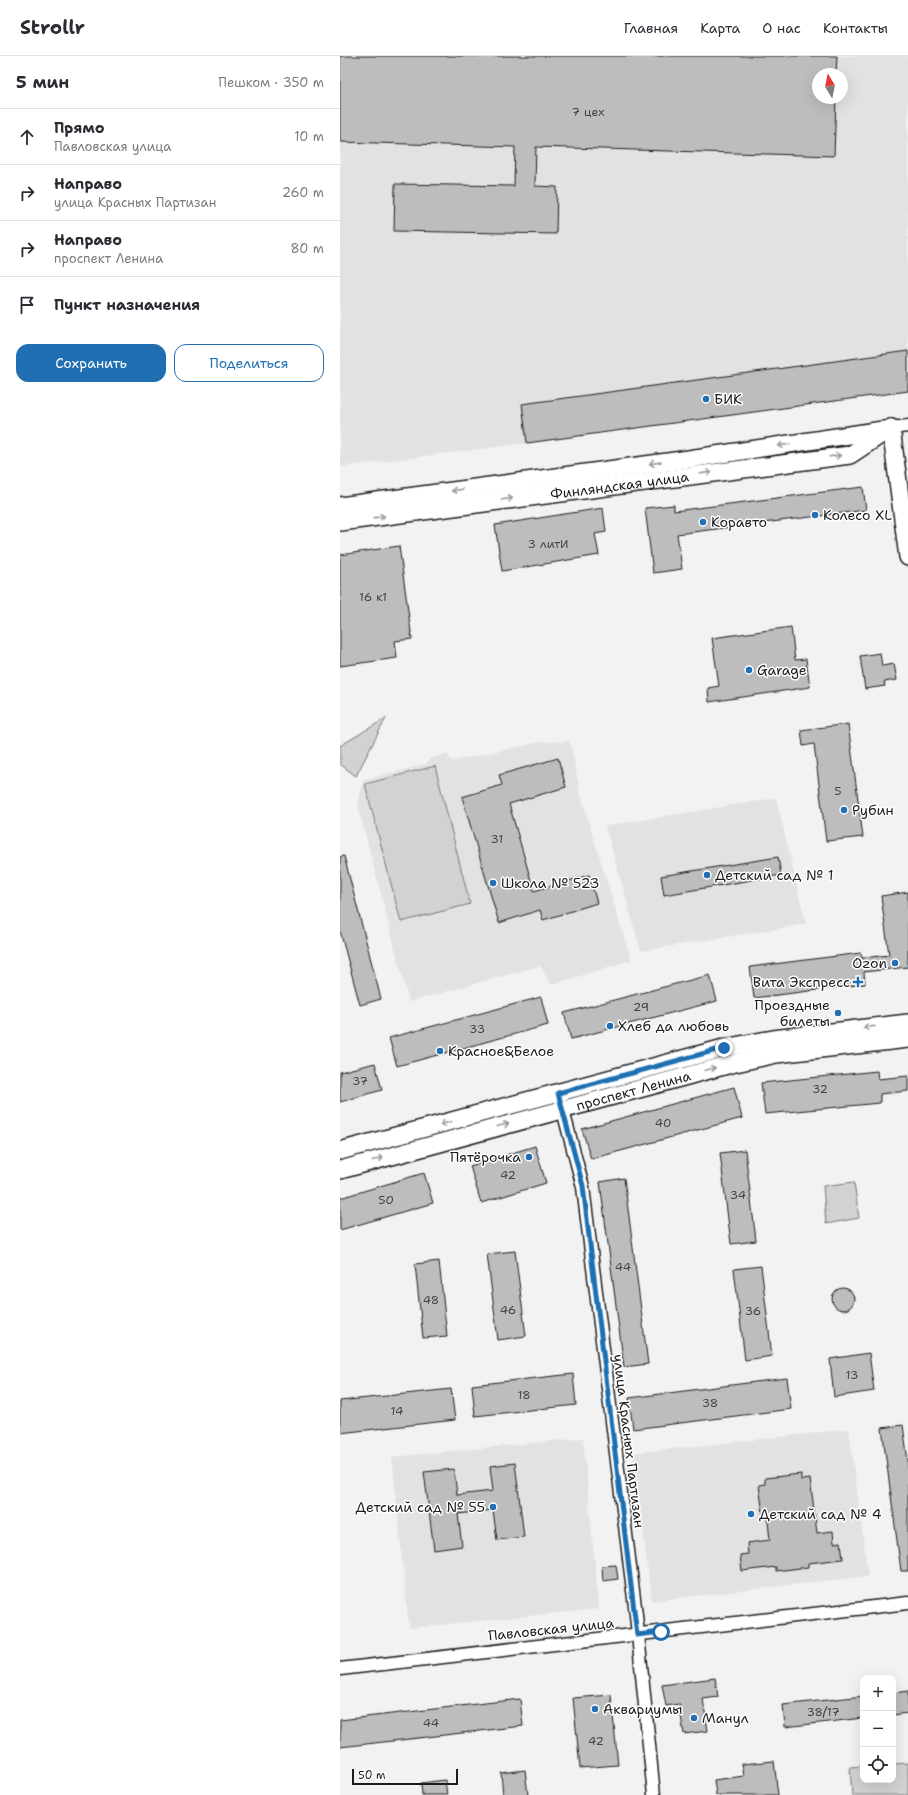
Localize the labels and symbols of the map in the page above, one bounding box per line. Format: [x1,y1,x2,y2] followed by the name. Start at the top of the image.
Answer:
[812,68,848,104] north arrow
[572,104,604,120] house number: 7 цех
[714,390,742,408] place label: БИК
[701,394,711,404] marker: БИК
[778,441,791,449] one-way arrow
[828,453,841,460] one-way arrow
[649,459,662,467] one-way arrow
[549,467,690,503] street label: Финляндская улица
[699,469,712,477] one-way arrow
[451,486,464,494] one-way arrow
[501,496,514,503] one-way arrow
[823,506,892,524] place label: Колесо XL
[810,510,820,520] marker: Колесо XL
[372,513,385,521] one-way arrow
[711,513,767,531] place label: Коравто
[698,517,708,527] marker: Коравто
[528,536,568,552] house number: 3 литИ
[359,589,387,605] house number: 16 к1
[757,661,807,679] place label: Garage
[744,665,754,675] marker: Garage
[834,783,842,799] house number: 5
[852,801,894,819] place label: Рубин
[839,805,849,815] marker: Рубин
[491,831,503,847] house number: 31
[715,866,834,884] place label: Детский сад № 1
[702,870,712,880] marker: Детский сад № 1
[501,874,600,892] place label: Школа № 523
[488,878,498,888] marker: Школа № 523
[852,954,887,972] place label: Ozon
[890,958,900,968] marker: Ozon
[753,973,850,991] place label: Вита Экспресс
[853,977,863,987] marker: Вита Экспресс
[755,996,830,1030] place label: Проездные билеты
[633,999,649,1015] house number: 29
[833,1008,843,1018] marker: Проездные билеты
[618,1017,729,1035] place label: Хлеб да любовь
[469,1021,485,1037] house number: 33
[605,1021,615,1031] marker: Хлеб да любовь
[863,1024,876,1031] one-way arrow
[715,1039,733,1057] route end
[448,1042,554,1060] place label: Красное&Белое
[435,1046,445,1056] marker: Красное&Белое
[703,1065,716,1072] one-way arrow
[574,1066,693,1115] street label: проспект Ленина
[352,1073,368,1089] house number: 37
[812,1081,828,1097] house number: 32
[655,1115,671,1131] house number: 40
[440,1119,453,1127] one-way arrow
[496,1121,509,1128] one-way arrow
[450,1148,521,1166] place label: Пятёрочка
[524,1152,534,1162] marker: Пятёрочка
[371,1155,384,1162] one-way arrow
[500,1167,516,1183] house number: 42
[730,1187,746,1203] house number: 34
[378,1192,394,1208] house number: 50
[615,1259,631,1275] house number: 44
[423,1292,439,1308] house number: 48
[500,1302,516,1318] house number: 46
[745,1303,761,1319] house number: 36
[609,1353,649,1529] street label: улица Красных Партизан
[846,1367,858,1383] house number: 13
[517,1387,531,1403] house number: 18
[702,1395,718,1411] house number: 38
[391,1403,403,1419] house number: 14
[356,1498,485,1516] place label: Детский сад № 55
[488,1502,498,1512] marker: Детский сад № 55
[759,1505,882,1523] place label: Детский сад № 4
[746,1509,756,1519] marker: Детский сад № 4
[487,1613,615,1645] street label: Павловская улица
[652,1623,670,1641] route start
[603,1700,682,1718] place label: Аквариумы
[590,1704,600,1714] marker: Аквариумы
[806,1704,840,1720] house number: 38/17
[702,1709,749,1727] place label: Манул
[689,1713,699,1723] marker: Манул
[423,1715,439,1731] house number: 44
[588,1733,604,1749] house number: 42
[352,1767,458,1786] scale bar

